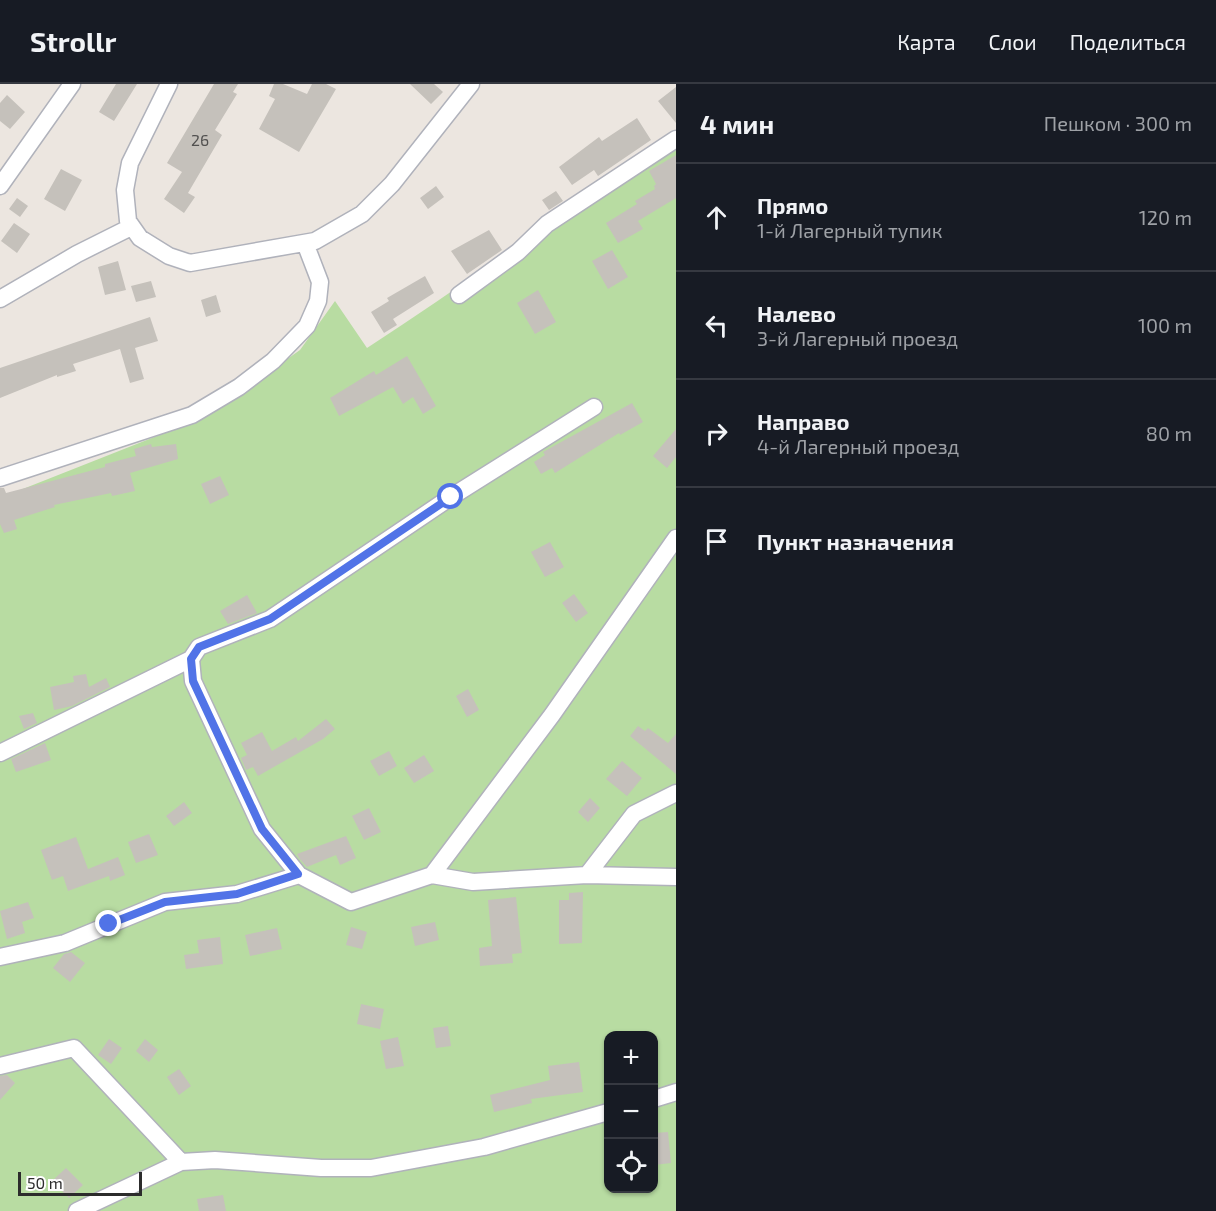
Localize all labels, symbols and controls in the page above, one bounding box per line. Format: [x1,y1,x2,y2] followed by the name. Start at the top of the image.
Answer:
[30,24,116,58] text: Strollr
[897,29,956,54] text: Карта
[989,29,1037,54] text: Слои
[1070,29,1186,54] text: Поделиться
[700,108,774,139] text: 4 мин
[1044,111,1192,135] text: Пешком · 300 m
[191,130,209,149] house number: 26
[757,192,828,218] text: Прямо
[700,201,733,234] icon: ahead
[1139,205,1192,229] text: 120 m
[757,218,942,242] text: 1-й Лагерный тупик
[757,300,836,326] text: Налево
[700,309,733,342] icon: left
[1138,313,1192,337] text: 100 m
[757,326,958,350] text: 3-й Лагерный проезд
[757,408,850,434] text: Направо
[700,417,733,450] icon: right
[1146,421,1192,445] text: 80 m
[757,434,959,458] text: 4-й Лагерный проезд
[437,483,463,509] route start
[700,525,733,558] icon: arrive
[757,528,954,554] text: Пункт назначения
[95,910,121,936] route end
[604,1031,658,1193] map controls
[604,1031,658,1085] button: +
[604,1085,658,1139] button: −
[604,1139,658,1193] button: locate
[18,1169,142,1196] scale bar
[27,1173,63,1192] text: 50 m

